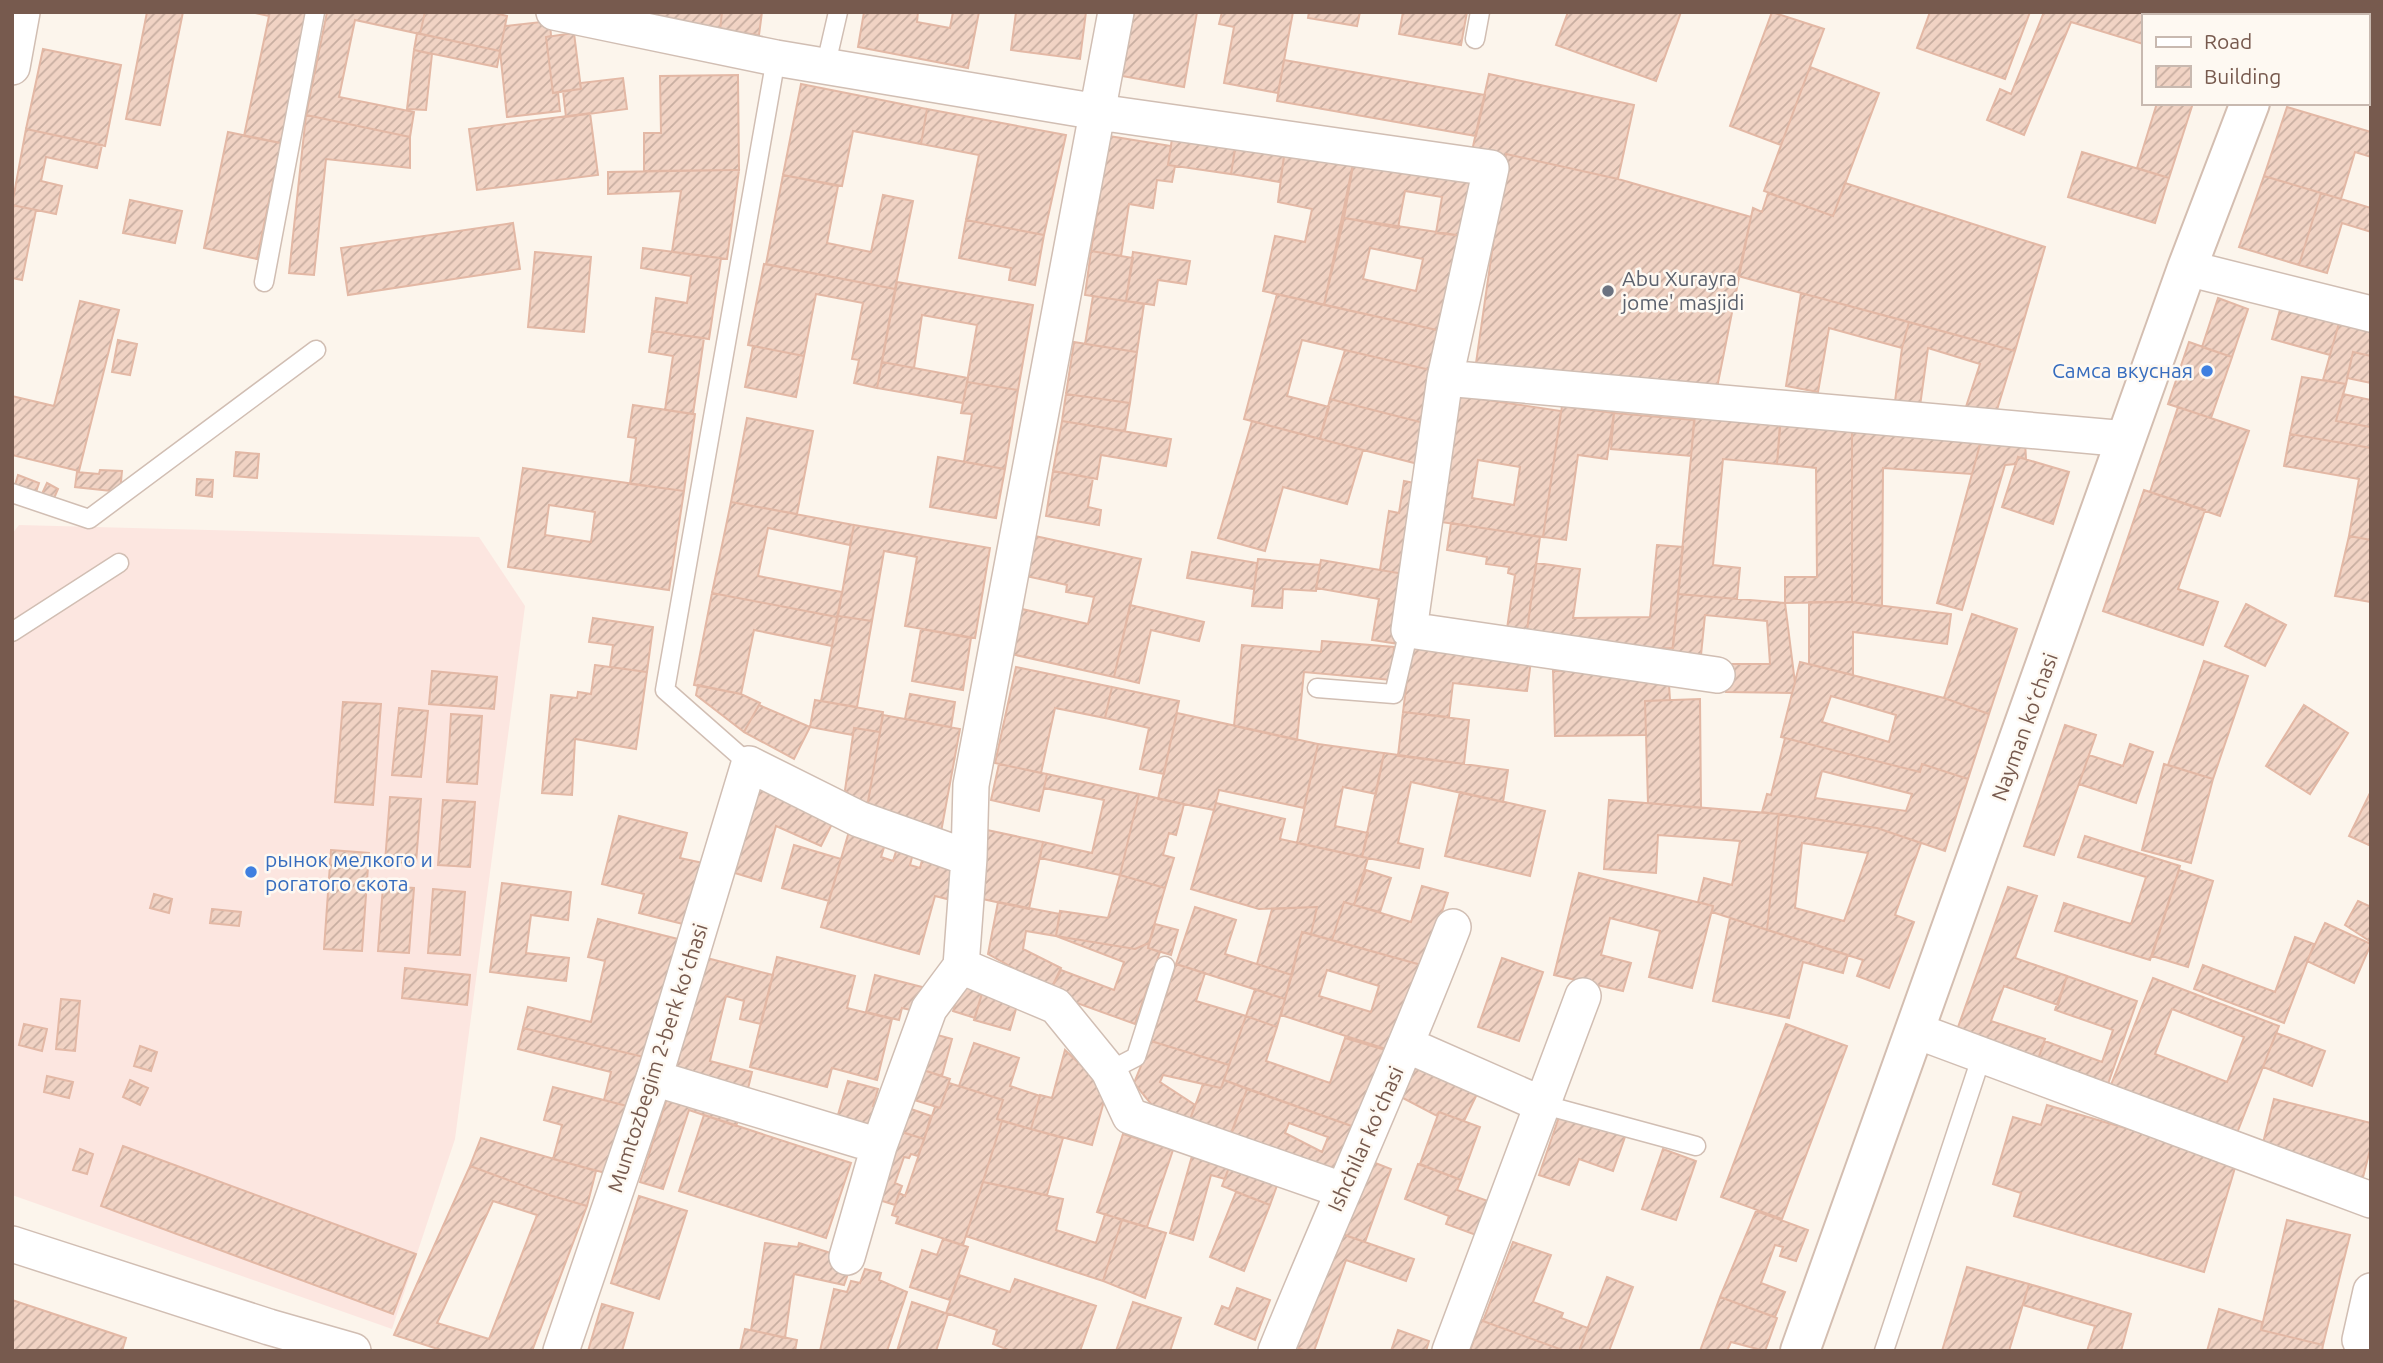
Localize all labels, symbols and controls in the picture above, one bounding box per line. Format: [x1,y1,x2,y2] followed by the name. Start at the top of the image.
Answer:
[2142,14,2369,105] legend
[2204,29,2252,53] text: Road
[2204,64,2281,88] text: Building
[1620,266,1744,314] place label: Abu Xurayra jome' masjidi
[1600,283,1616,299] marker: Abu Xurayra jome' masjidi
[2052,358,2193,382] place label: Самса вкусная
[2199,363,2215,379] marker: Самса вкусная
[1986,649,2062,804] street label: Nayman koʻchasi
[265,847,433,895] place label: рынок мелкого и рогатого скота
[243,864,259,880] marker: рынок мелкого и рогатого скота
[602,920,712,1195] street label: Mumtozbegim 2-berk koʻchasi
[1322,1062,1408,1215] street label: Ishchilar koʻchasi

